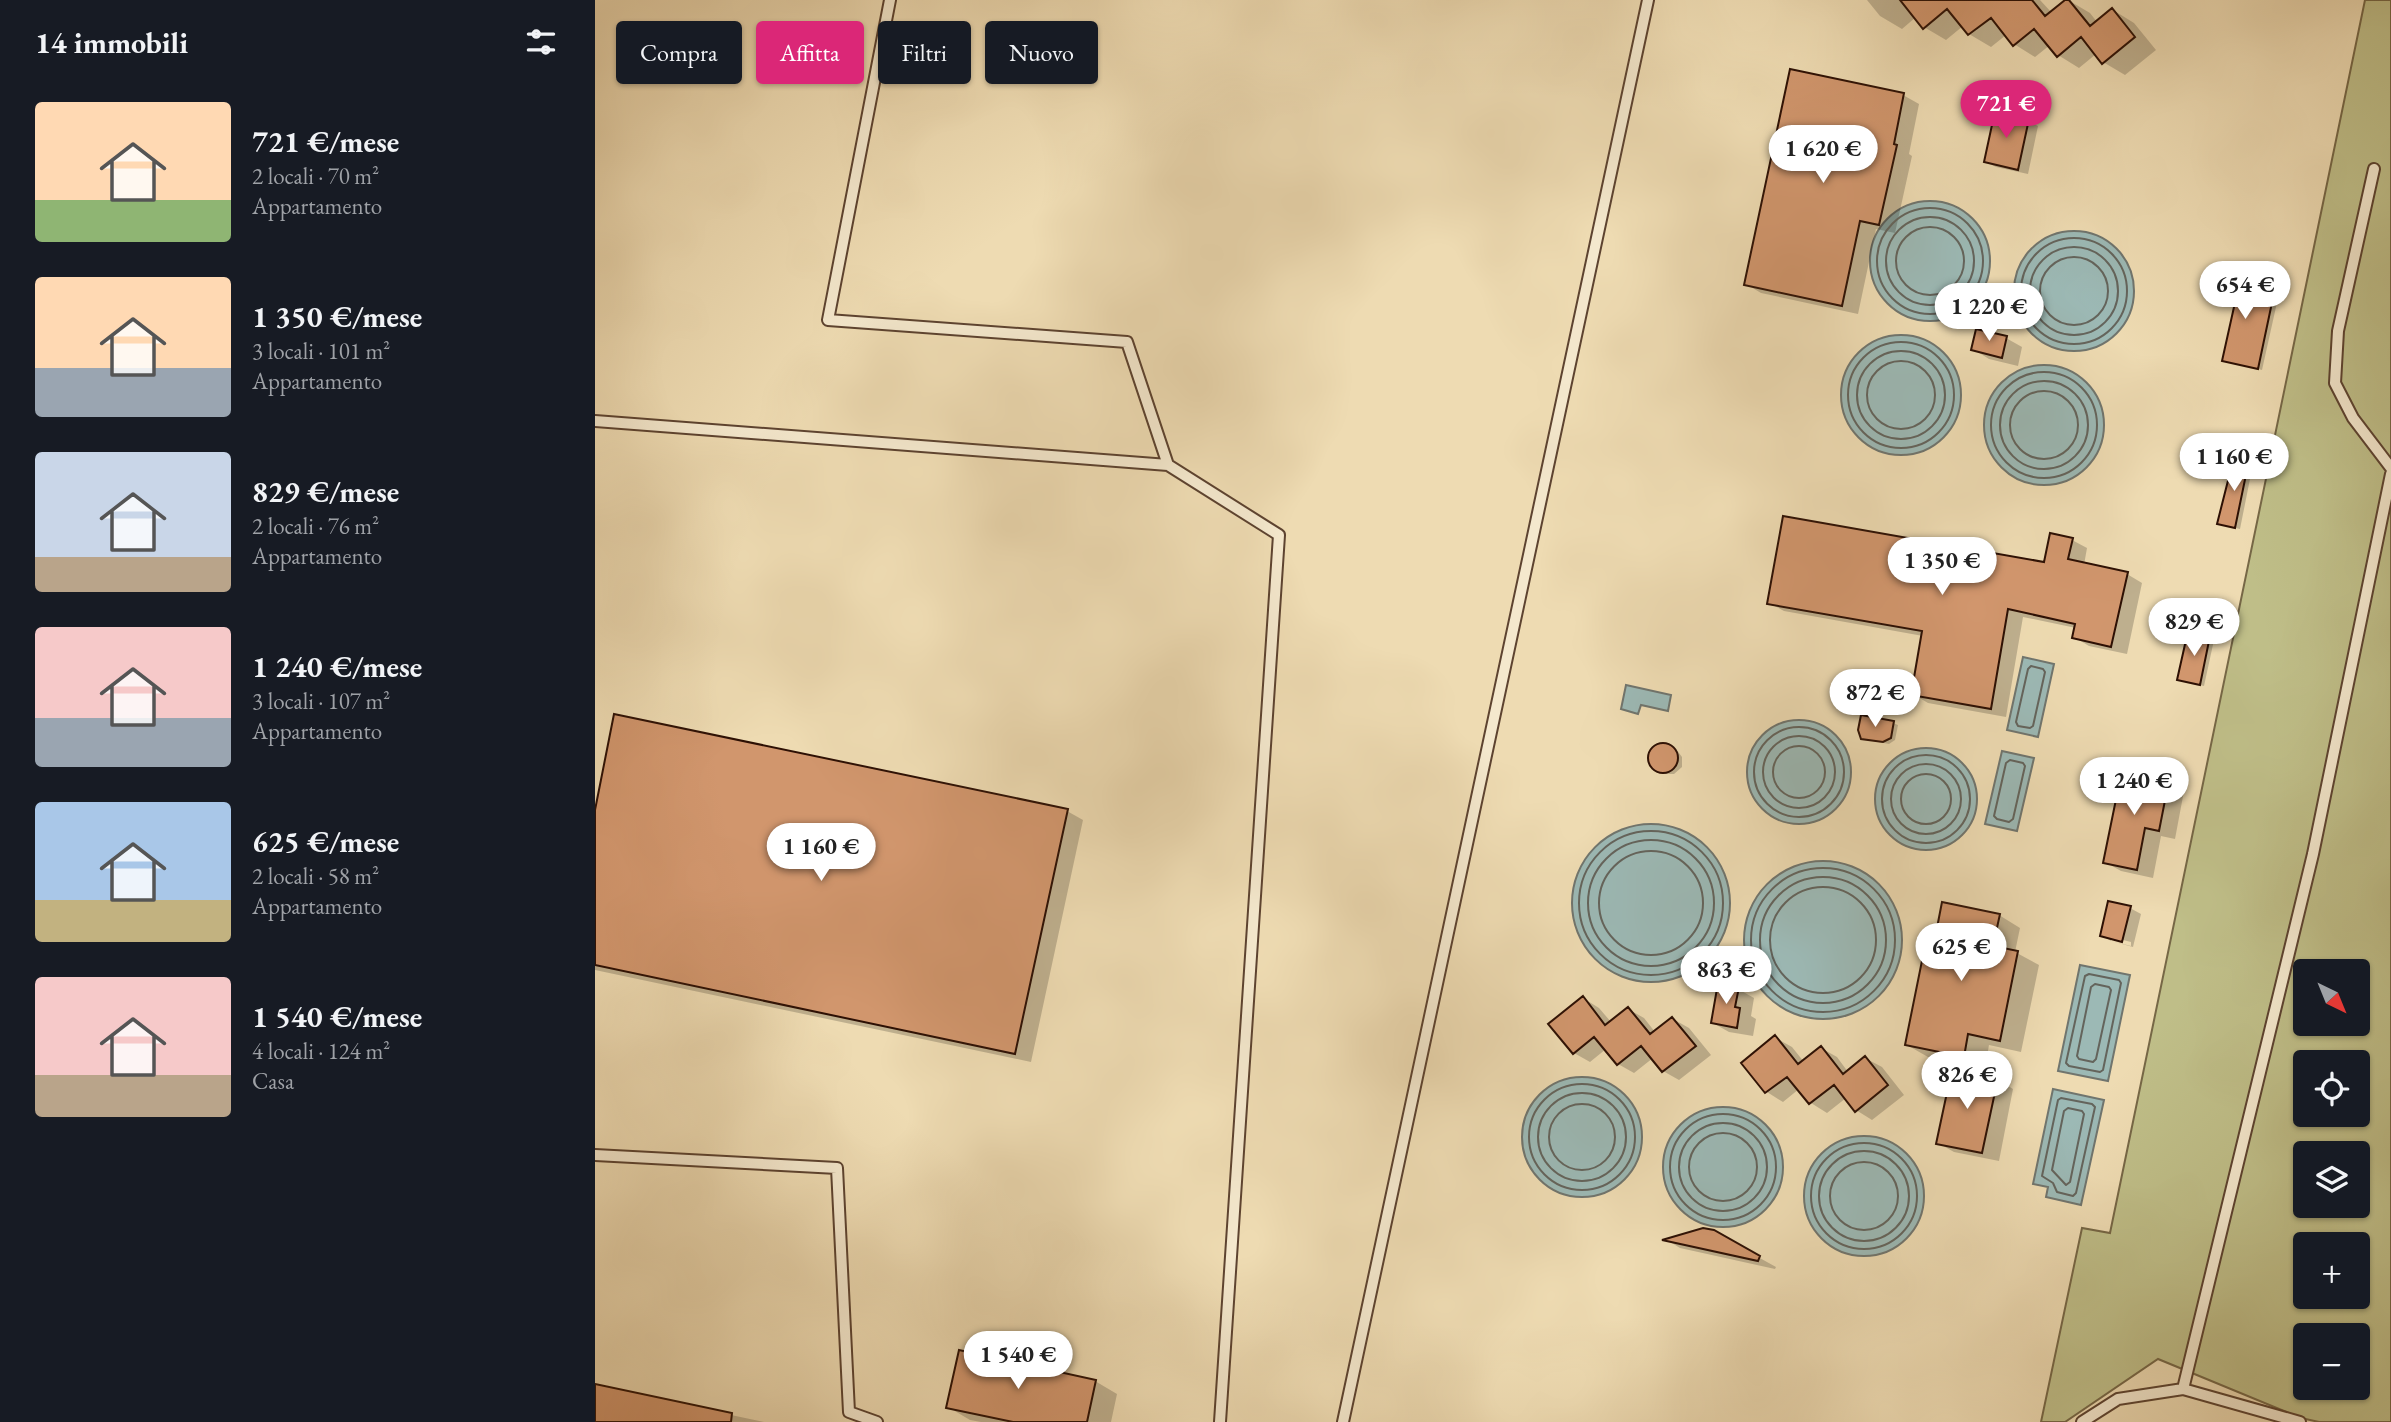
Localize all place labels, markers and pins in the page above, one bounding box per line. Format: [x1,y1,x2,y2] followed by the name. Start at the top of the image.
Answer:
[1957,80,2055,140] pin: 721 €
[1758,125,1888,185] pin: 1 620 €
[2196,262,2294,321] pin: 654 €
[1924,284,2054,343] pin: 1 220 €
[2169,434,2299,493] pin: 1 160 €
[1877,538,2007,597] pin: 1 350 €
[2145,598,2243,658] pin: 829 €
[1826,670,1924,729] pin: 872 €
[2069,758,2199,817] pin: 1 240 €
[756,824,886,883] pin: 1 160 €
[1912,923,2010,983] pin: 625 €
[1677,946,1775,1006] pin: 863 €
[1918,1052,2016,1111] pin: 826 €
[953,1332,1083,1391] pin: 1 540 €

